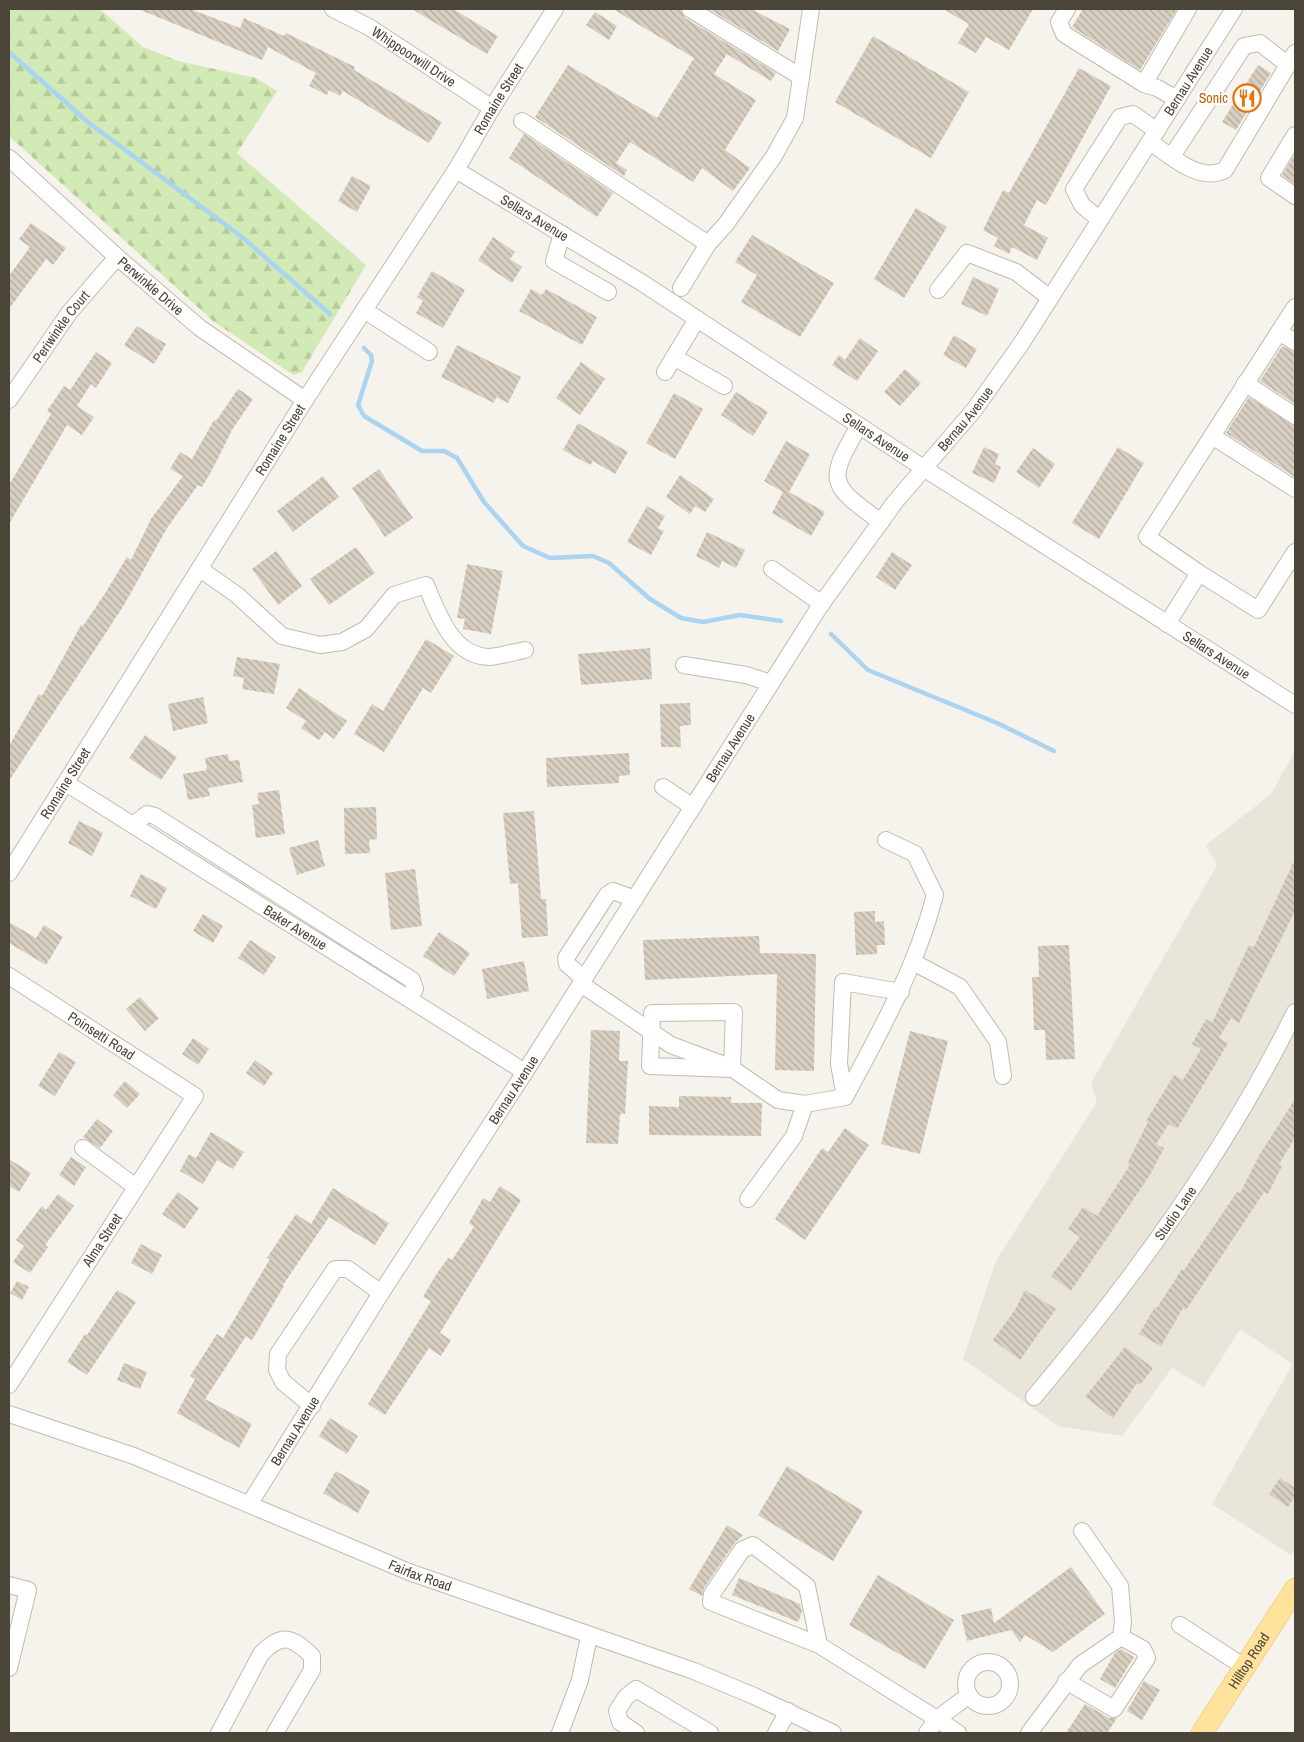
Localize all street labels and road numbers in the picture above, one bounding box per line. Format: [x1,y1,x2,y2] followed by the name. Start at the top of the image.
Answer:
[368,22,459,91] street label: Whippoorwill Drive
[1160,43,1217,119] street label: Bernau Avenue
[470,60,527,138] street label: Romaine Street
[497,190,572,245] street label: Sellars Avenue
[114,253,187,319] street label: Perwinkle Drive
[29,287,93,366] street label: Periwinkle Court
[934,383,997,455] street label: Bernau Avenue
[251,401,309,479] street label: Romaine Street
[839,408,913,465] street label: Sellars Avenue
[1179,627,1254,683] street label: Sellars Avenue
[702,710,759,786] street label: Bernau Avenue
[36,744,94,822] street label: Romaine Street
[260,901,330,954] street label: Baker Avenue
[65,1007,138,1064] street label: Poinsetti Road
[484,1052,542,1128] street label: Bernau Avenue
[1150,1183,1200,1244] street label: Studio Lane
[78,1210,126,1271] street label: Alma Street
[267,1393,323,1469] street label: Bernau Avenue
[386,1555,454,1595] street label: Fairfax Road
[1224,1629,1273,1692] street label: Hilltop Road

